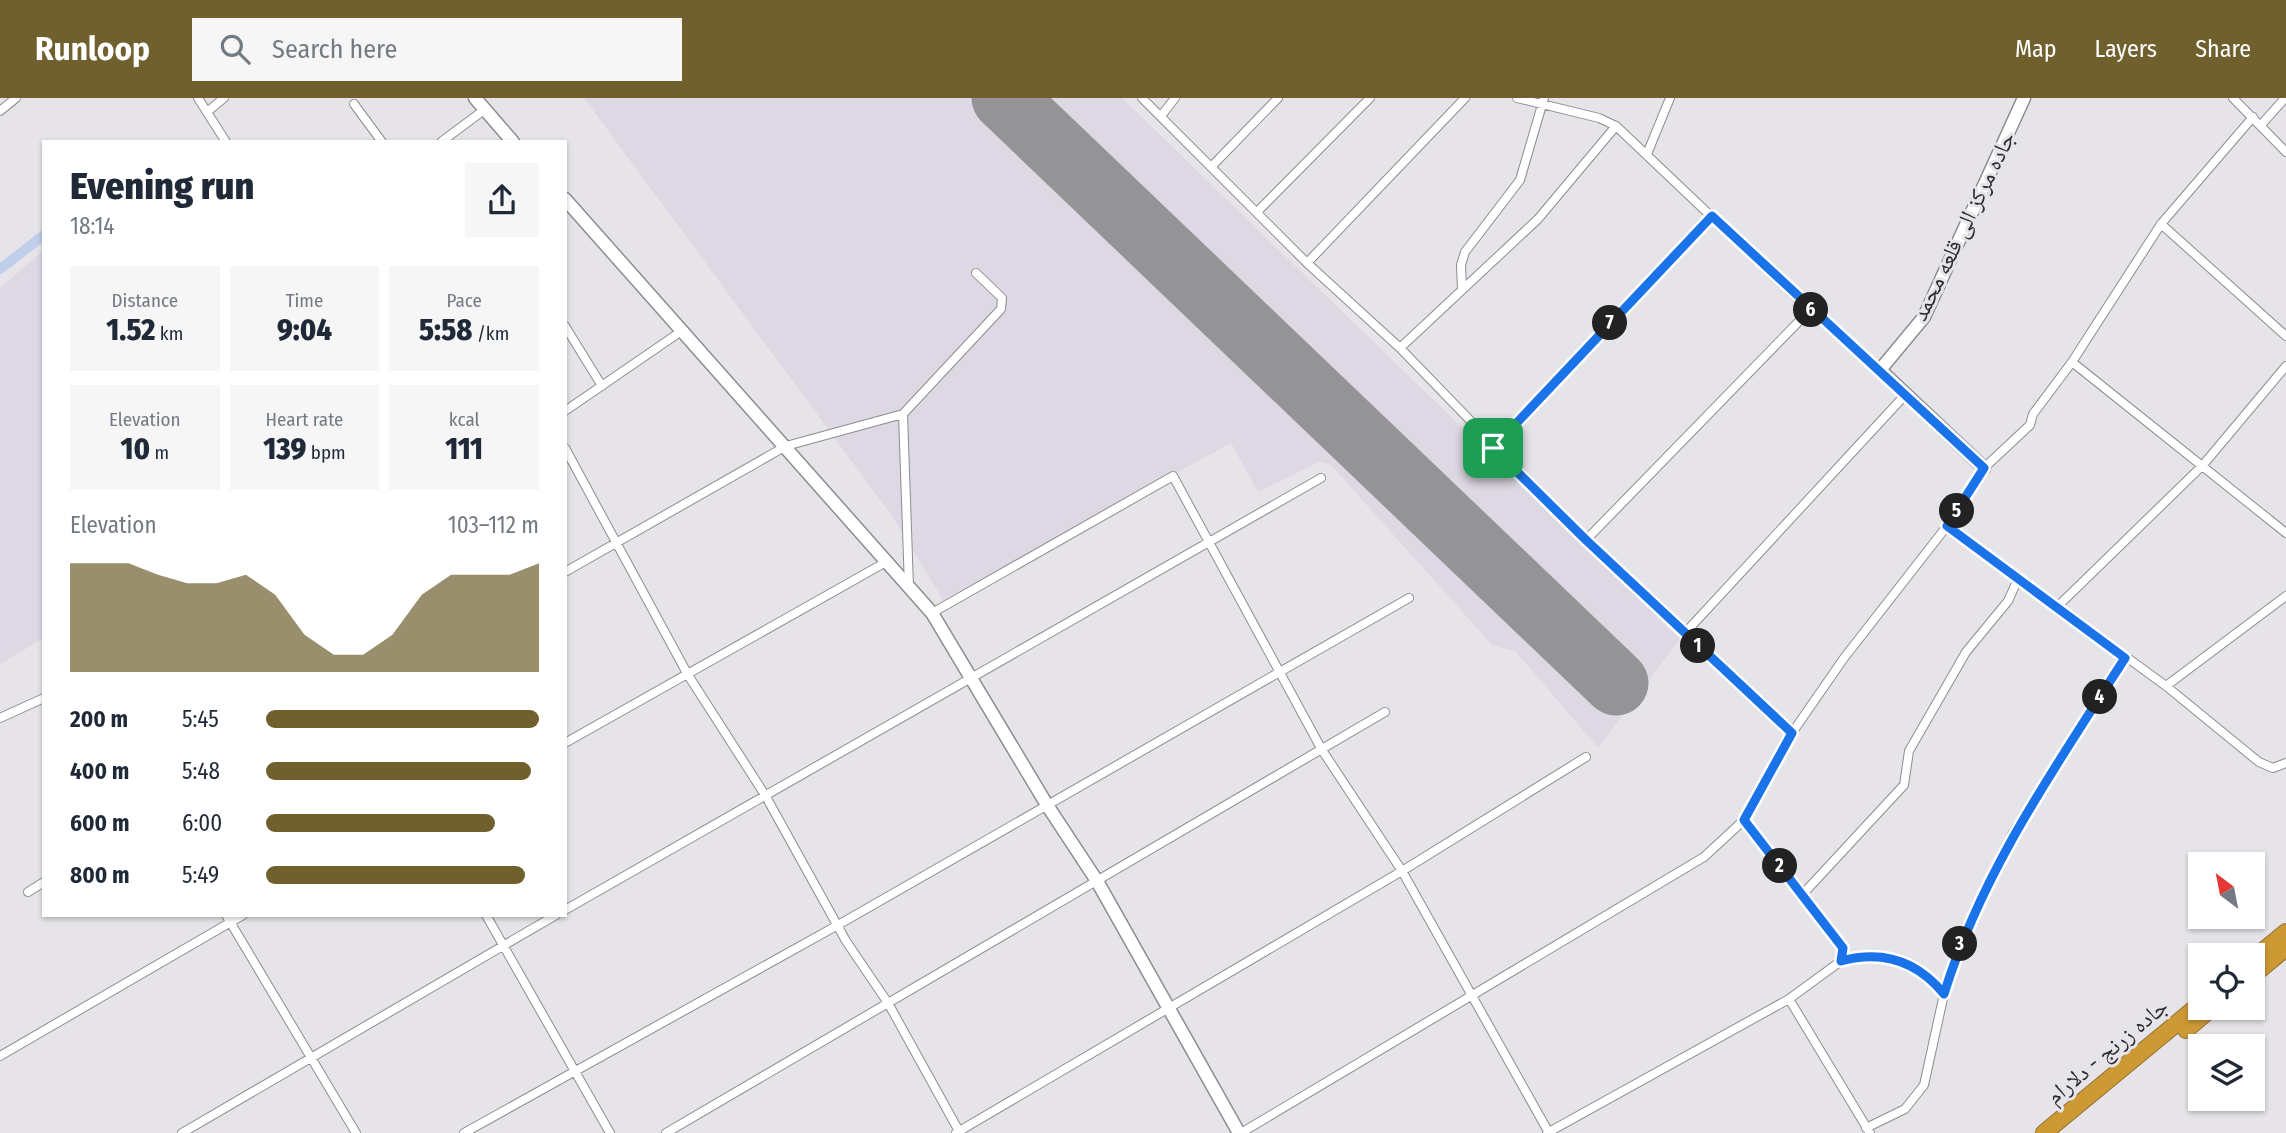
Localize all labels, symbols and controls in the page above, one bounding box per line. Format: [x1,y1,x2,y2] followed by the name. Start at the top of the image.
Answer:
[192,18,682,81] search box
[35,29,150,69] text: Runloop
[216,30,254,68] icon: search
[272,34,397,65] text: Search here
[2015,35,2057,63] text: Map
[2095,35,2157,63] text: Layers
[2195,35,2251,63] text: Share
[1905,127,2021,325] street label: جاده مرکز الی قلعه محمد
[70,163,254,209] text: Evening run
[465,163,539,237] button: share
[70,212,115,240] text: 18:14
[112,289,178,312] text: Distance
[286,289,323,312] text: Time
[446,289,482,312] text: Pace
[1794,292,1828,328] pin: 6
[1806,298,1815,321] text: 6
[1592,306,1628,341] pin: 7
[1605,311,1614,334] text: 7
[106,312,155,348] text: 1.52
[277,312,332,348] text: 9:04
[419,312,472,348] text: 5:58
[155,322,183,345] text: km
[472,322,509,345] text: /km
[109,408,181,431] text: Elevation
[265,408,344,431] text: Heart rate
[449,408,480,431] text: kcal
[1463,418,1523,478] pin
[1474,429,1512,467] icon: arrive
[120,431,150,467] text: 10
[263,431,306,467] text: 139
[445,431,483,467] text: 111
[150,441,169,464] text: m
[306,441,346,464] text: bpm
[1940,494,1974,528] pin: 5
[1952,499,1961,522] text: 5
[70,511,157,539] text: Elevation
[448,511,539,539] text: 103–112 m
[1680,628,1716,664] pin: 1
[1693,634,1702,657] text: 1
[2082,680,2118,714] pin: 4
[2095,685,2104,708] text: 4
[70,705,128,733] text: 200 m
[182,705,219,733] text: 5:45
[70,757,129,785] text: 400 m
[182,757,220,785] text: 5:48
[70,809,129,837] text: 600 m
[182,809,222,837] text: 6:00
[1762,848,1798,884] pin: 2
[2188,852,2264,929] north arrow
[2188,852,2265,1111] map controls
[1775,854,1784,877] text: 2
[70,861,130,889] text: 800 m
[182,861,219,889] text: 5:49
[1942,926,1978,962] pin: 3
[1955,932,1964,955] text: 3
[2188,943,2265,1020] button: locate
[2040,992,2175,1112] street label: جاده زرنج - دلارام
[2188,1034,2265,1111] button: layers

